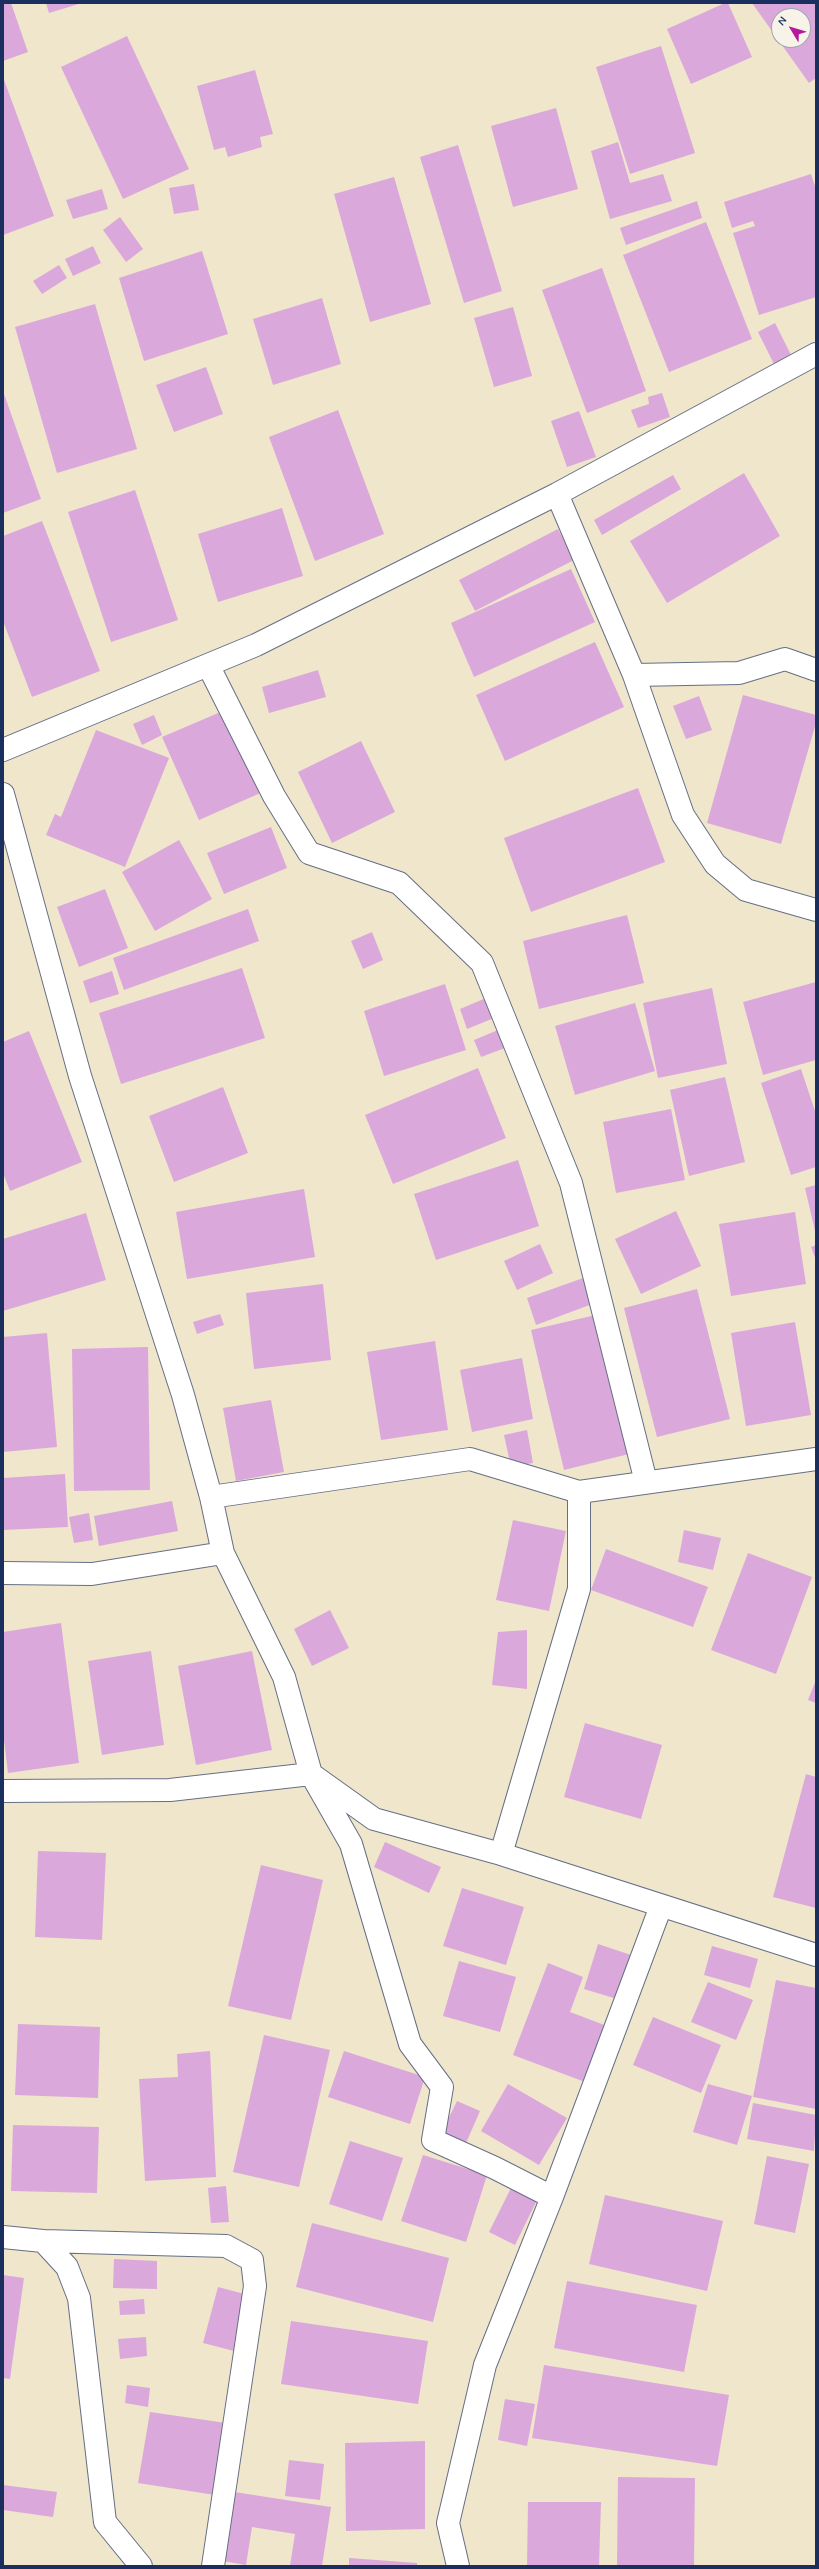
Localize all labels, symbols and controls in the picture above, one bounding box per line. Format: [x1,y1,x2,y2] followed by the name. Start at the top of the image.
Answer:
[771,8,811,48] north arrow
[775,14,790,28] text: N

